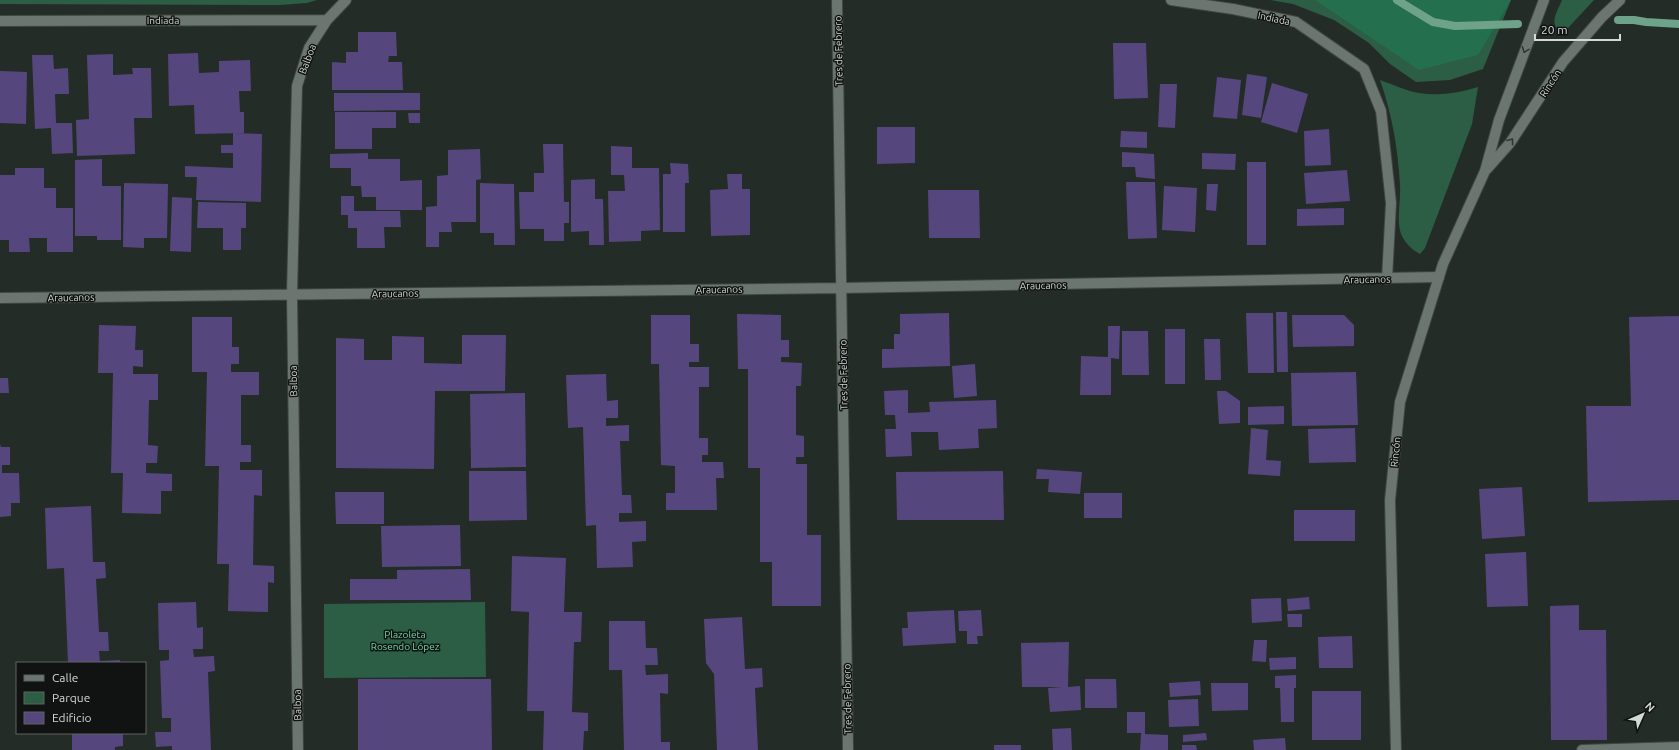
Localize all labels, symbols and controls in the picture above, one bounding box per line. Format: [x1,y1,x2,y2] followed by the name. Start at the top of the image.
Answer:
[1257,10,1291,27] street label: Indiada
[147,15,179,26] street label: Indiada
[832,16,845,86] street label: Tres de Febrero
[1535,16,1620,42] scale bar
[1541,23,1568,36] text: 20 m
[297,43,318,76] street label: Balboa
[1522,46,1530,53] one-way arrow
[1537,67,1563,99] street label: Rincón
[1506,139,1513,146] one-way arrow
[1344,274,1390,285] street label: Araucanos
[1020,280,1066,291] street label: Araucanos
[696,284,742,295] street label: Araucanos
[372,288,418,299] street label: Araucanos
[48,292,94,303] street label: Araucanos
[837,340,850,410] street label: Tres de Febrero
[288,365,299,397] street label: Balboa
[1388,436,1403,468] street label: Rincón
[371,629,440,652] park label: Plazoleta Rosendo López
[16,662,146,734] legend
[841,664,854,734] street label: Tres de Febrero
[52,671,78,684] text: Calle
[292,689,303,721] street label: Balboa
[52,691,90,704] text: Parque
[1623,694,1663,734] north arrow
[1643,700,1657,714] text: N
[52,711,92,724] text: Edificio

